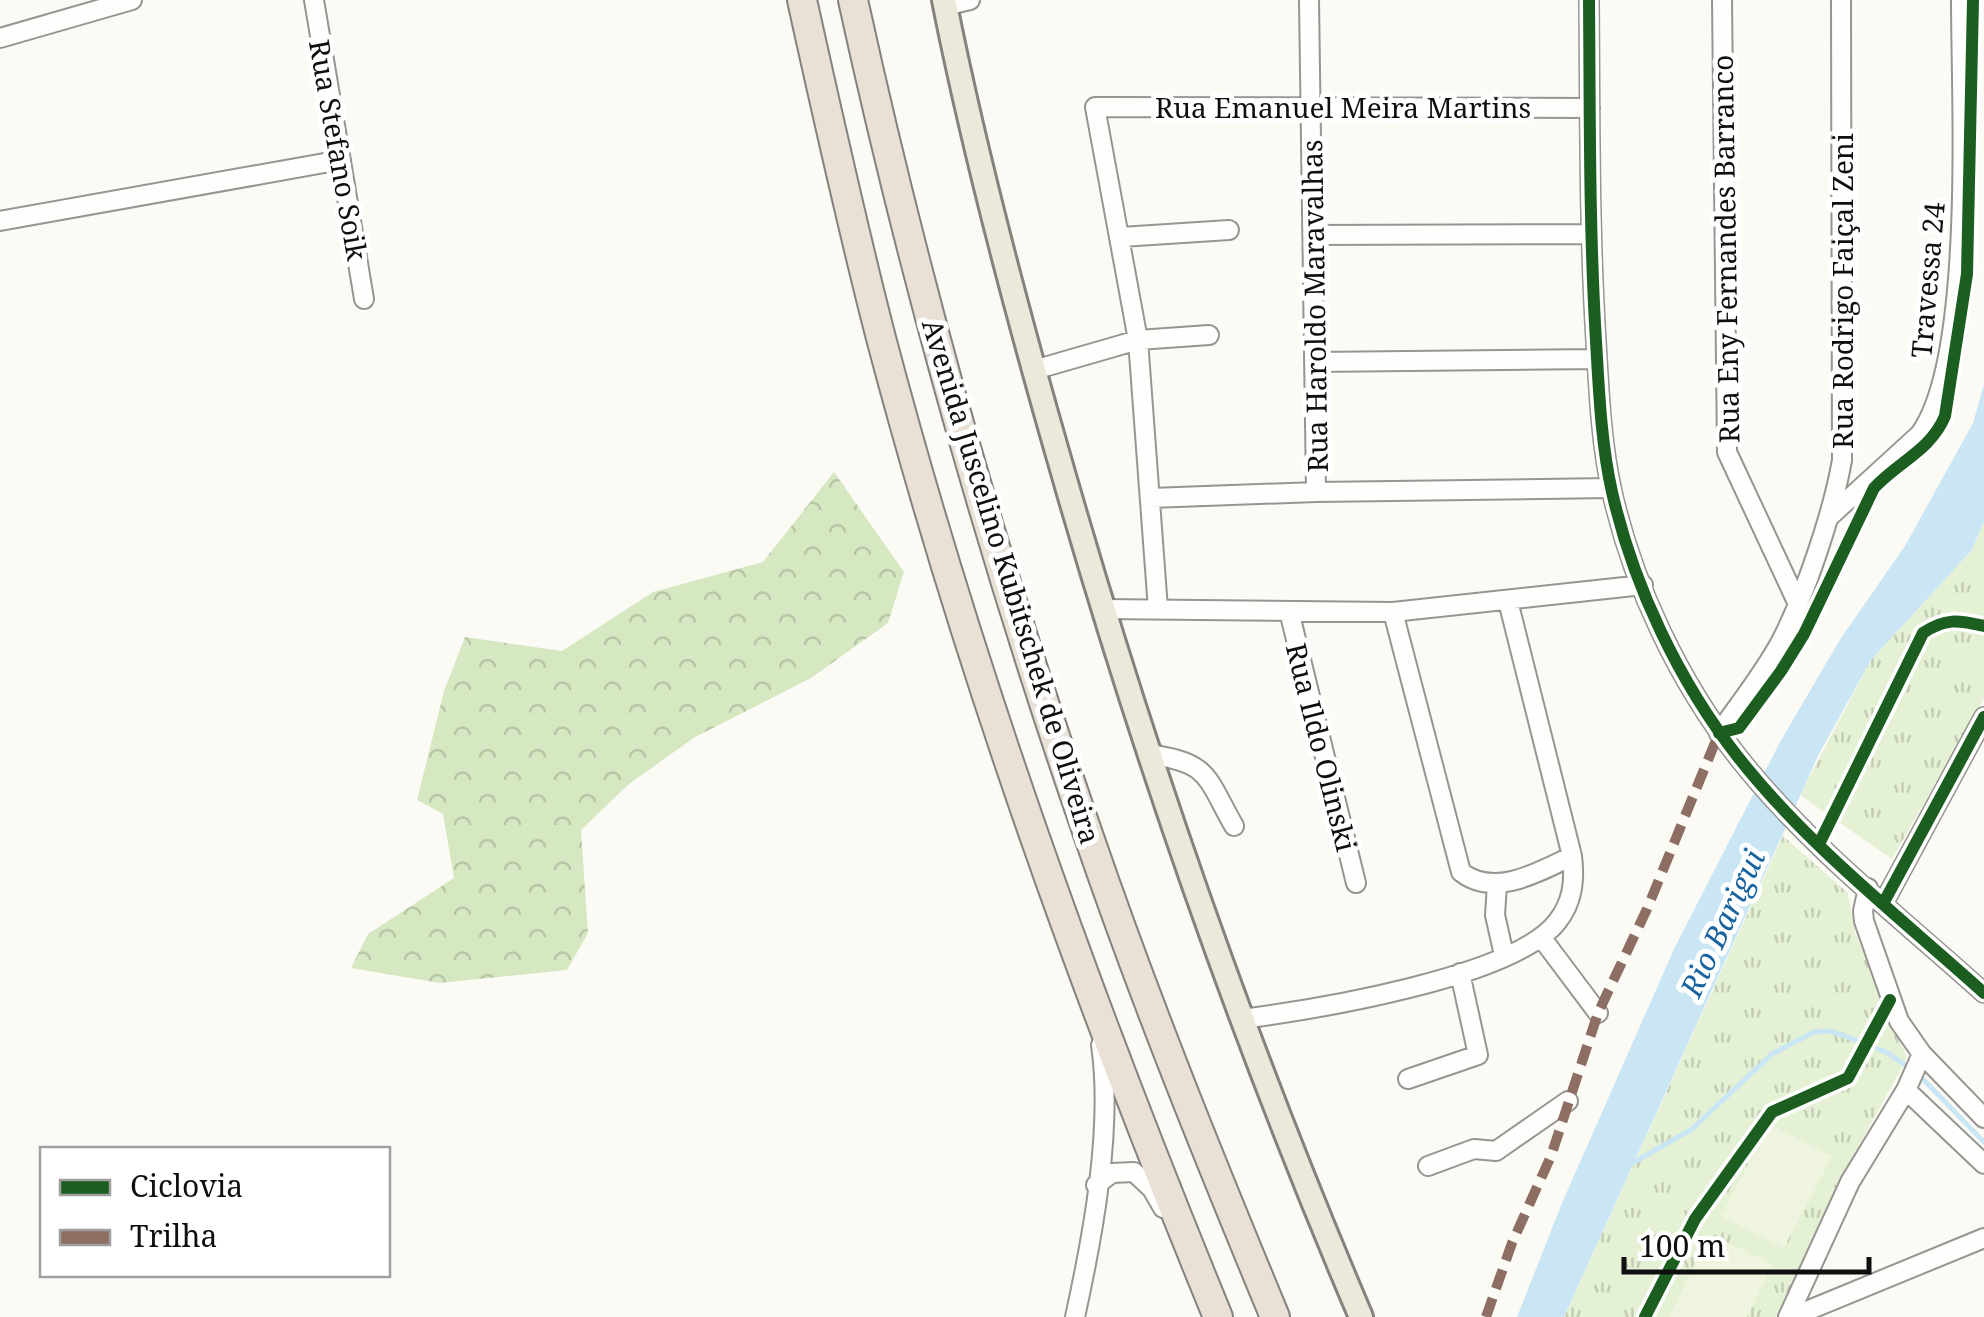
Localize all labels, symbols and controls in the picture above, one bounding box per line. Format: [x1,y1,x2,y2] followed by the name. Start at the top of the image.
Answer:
[301,37,377,264] street label: Rua Stefano Soik
[1703,54,1747,444] street label: Rua Eny Fernandes Barranco
[1155,88,1531,126] street label: Rua Emanuel Meira Martins
[1823,133,1861,449] street label: Rua Rodrigo Faiçal Zeni
[1292,139,1336,473] street label: Rua Haroldo Maravalhas
[1901,200,1953,360] street label: Travessa 24
[914,314,1110,848] street label: Avenida Juscelino Kubitschek de Oliveira
[1278,639,1366,855] street label: Rua Ildo Olinski
[1670,843,1774,1004] water label: Rio Barigui
[40,1147,390,1277] legend
[130,1165,243,1206] text: Ciclovia
[1624,1212,1869,1274] scale bar
[130,1215,217,1256] text: Trilha
[1639,1225,1725,1266] text: 100 m

